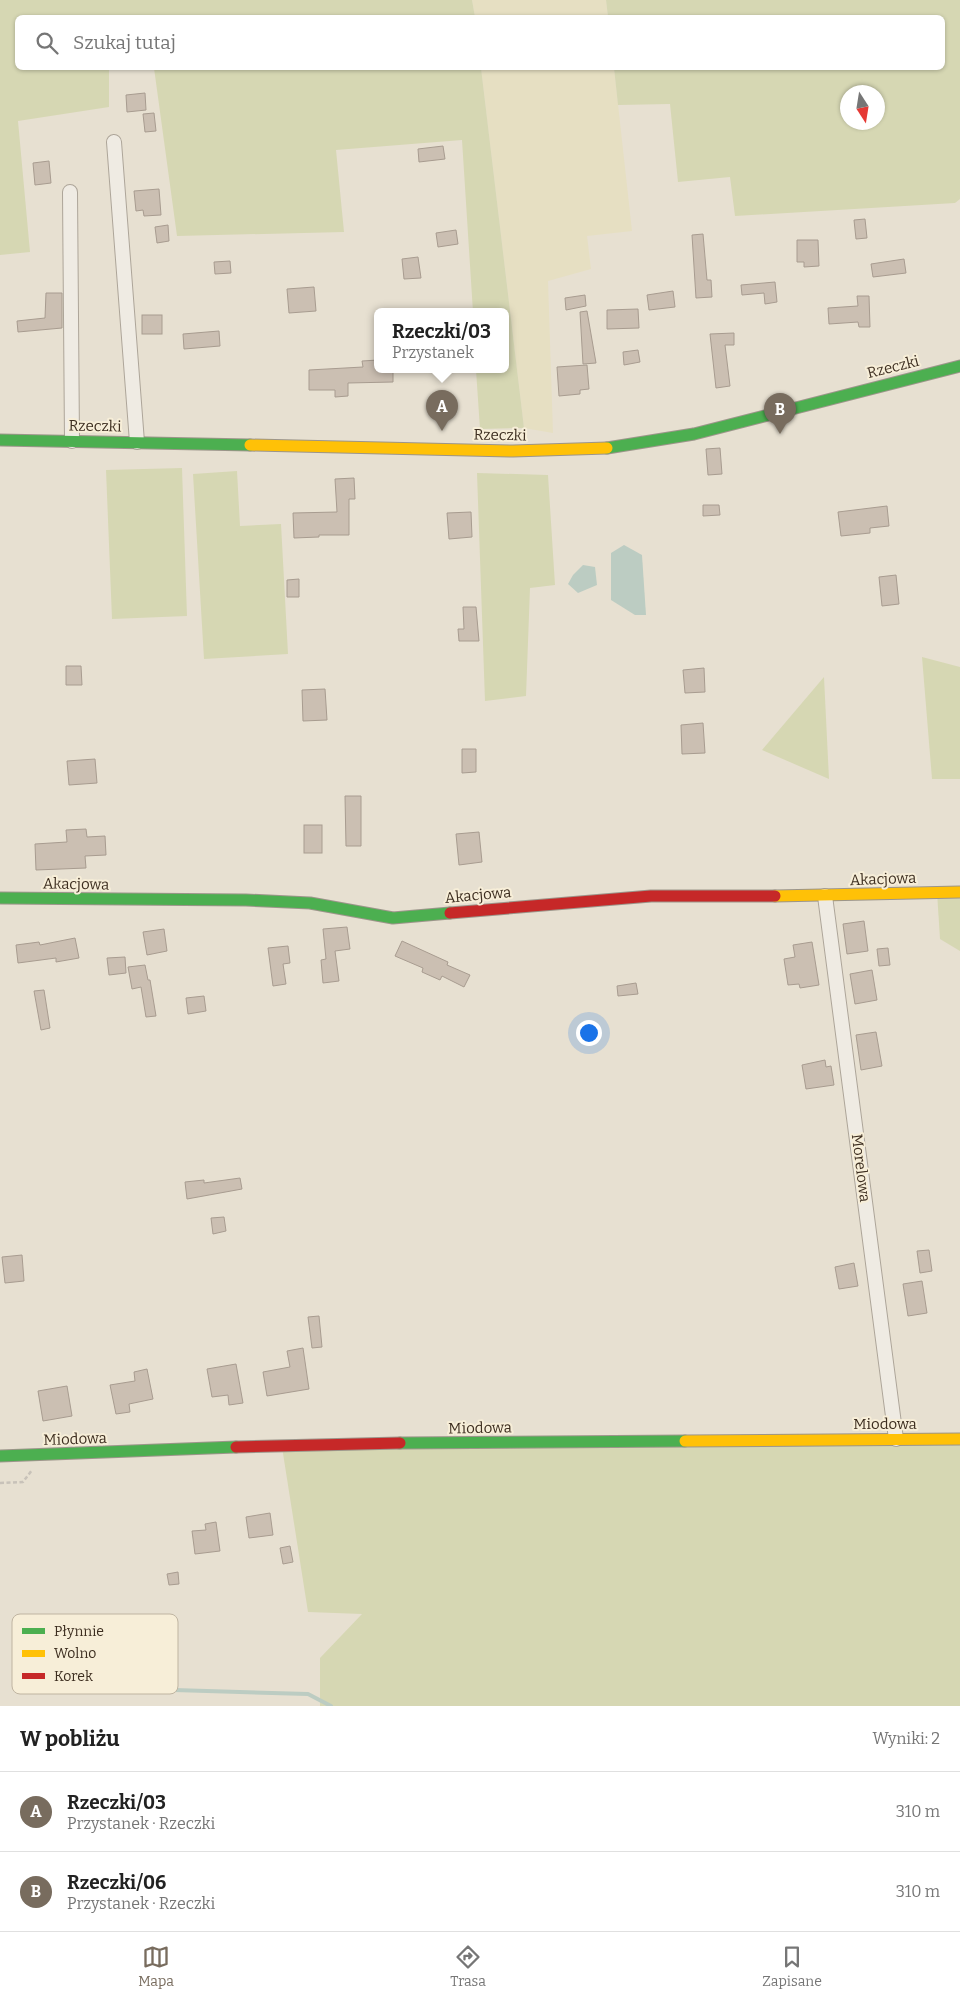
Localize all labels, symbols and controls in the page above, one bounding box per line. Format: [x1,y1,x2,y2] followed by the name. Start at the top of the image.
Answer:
[15,15,945,70] search box
[33,29,61,57] icon: search
[73,31,176,54] text: Szukaj tutaj
[840,85,885,130] north arrow
[374,308,509,373] popup
[392,320,491,343] text: Rzeczki/03
[392,343,474,362] text: Przystanek
[865,352,921,382] street label: Rzeczki
[426,390,458,431] pin: A
[764,393,796,434] pin: B
[68,417,122,435] street label: Rzeczki
[473,426,527,444] street label: Rzeczki
[849,869,917,889] street label: Akacjowa
[43,874,109,894] street label: Akacjowa
[444,883,512,907] street label: Akacjowa
[576,1020,602,1046] your location
[848,1133,874,1203] street label: Morelowa
[853,1415,917,1433] street label: Miodowa
[448,1418,512,1438] street label: Miodowa
[43,1429,107,1449] street label: Miodowa
[12,1614,178,1694] legend
[54,1623,104,1640] text: Płynnie
[54,1645,96,1662] text: Wolno
[54,1668,93,1685] text: Korek
[20,1726,120,1752] text: W pobliżu
[873,1729,940,1748] text: Wyniki: 2
[67,1791,166,1814] text: Rzeczki/03
[30,1802,42,1821] text: A
[896,1802,940,1821] text: 310 m
[67,1814,215,1833] text: Przystanek · Rzeczki
[67,1871,166,1894] text: Rzeczki/06
[31,1882,41,1901] text: B
[896,1882,940,1901] text: 310 m
[67,1894,215,1913] text: Przystanek · Rzeczki
[138,1943,174,1990] tab: Mapa
[450,1943,486,1990] tab: Trasa
[762,1943,822,1990] tab: Zapisane

